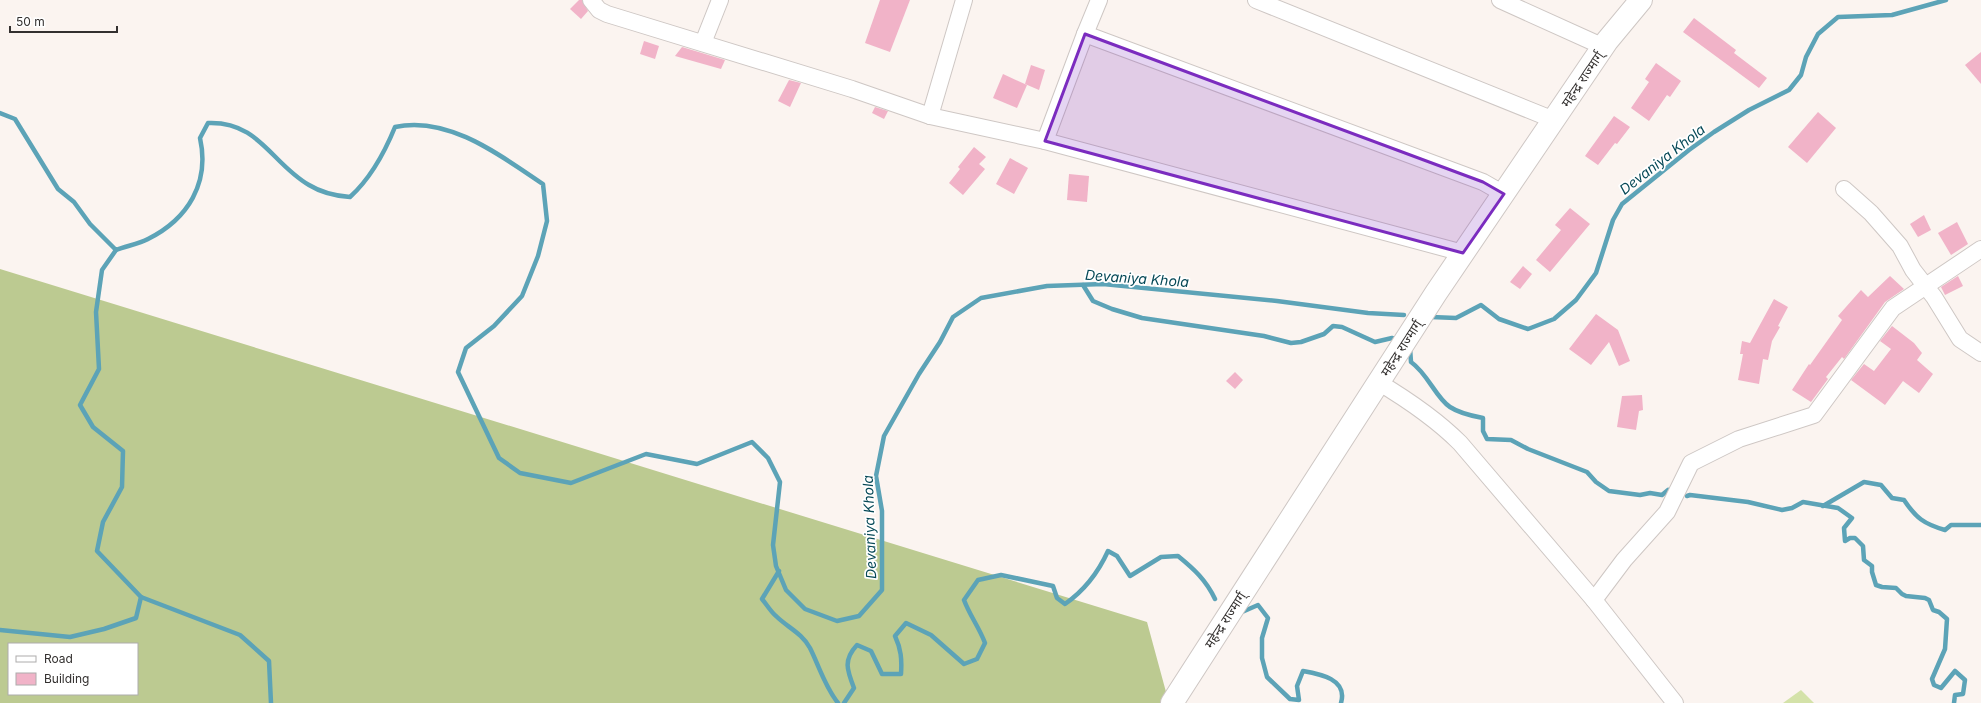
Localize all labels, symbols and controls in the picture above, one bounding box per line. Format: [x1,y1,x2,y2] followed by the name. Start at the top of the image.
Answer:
[10,8,117,34] scale bar
[16,14,45,29] text: 50 m
[1558,46,1608,110] street label: महेन्द्र राज्मार्ग्
[1616,120,1709,198] water label: Devaniya Khola
[1085,266,1190,290] water label: Devaniya Khola
[1377,315,1426,379] street label: महेन्द्र राज्मार्ग्
[859,474,879,579] water label: Devaniya Khola
[1201,587,1250,651] street label: महेन्द्र राज्मार्ग्
[8,643,138,695] legend
[44,651,73,666] text: Road
[44,671,89,686] text: Building

